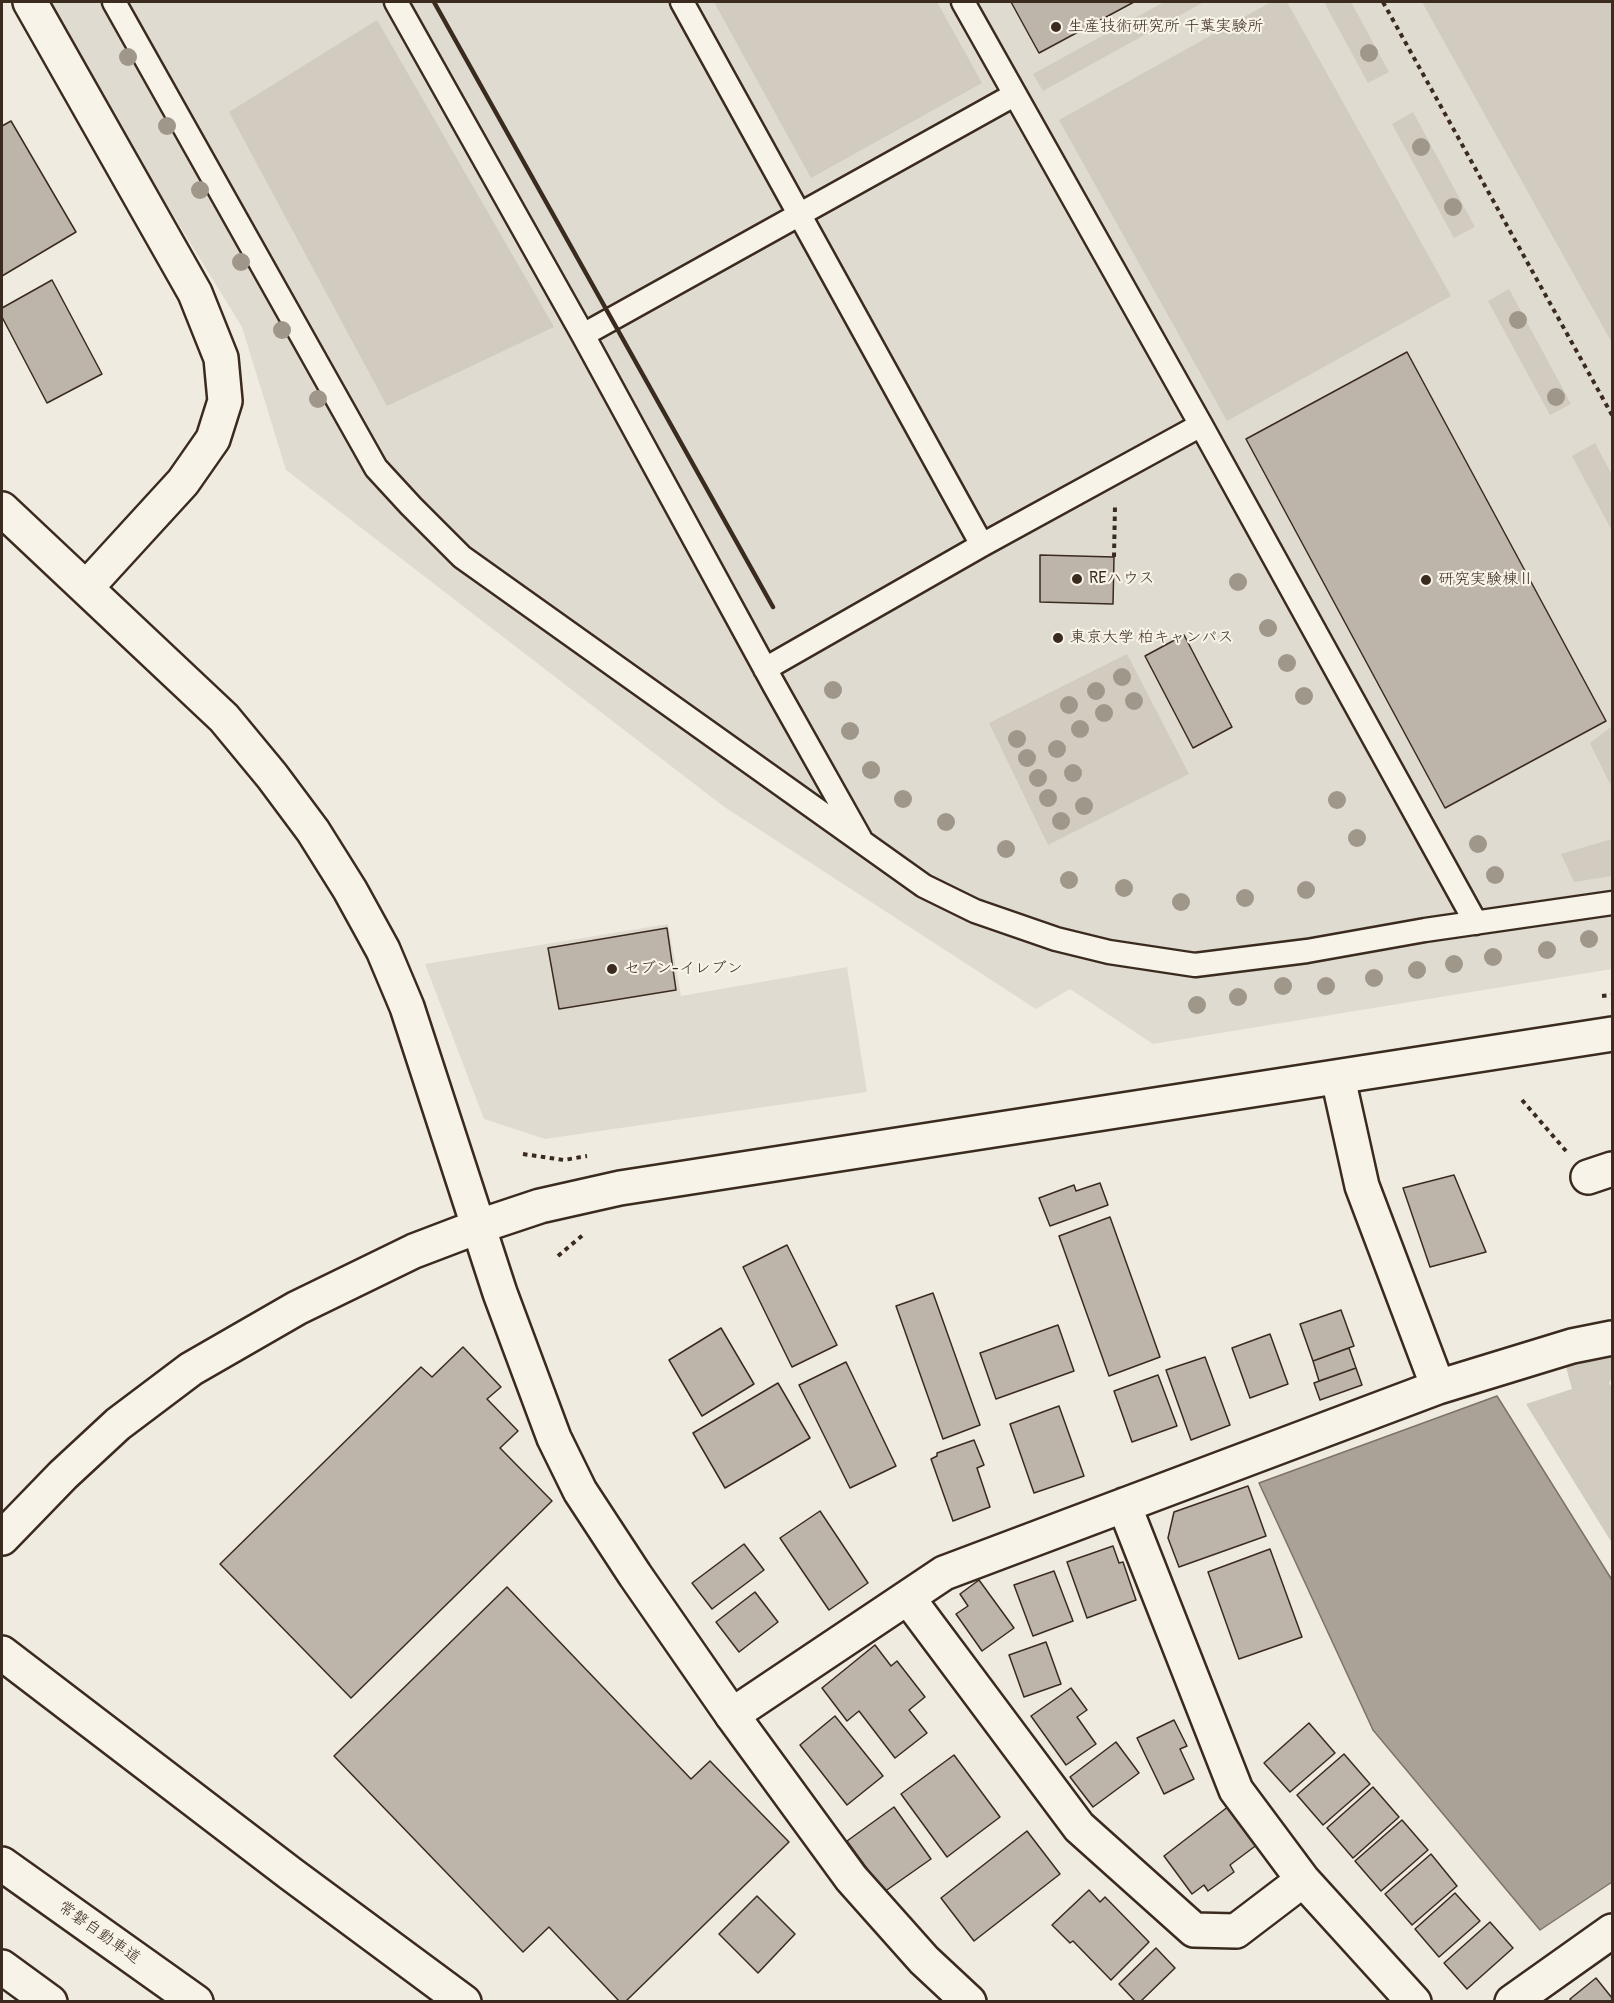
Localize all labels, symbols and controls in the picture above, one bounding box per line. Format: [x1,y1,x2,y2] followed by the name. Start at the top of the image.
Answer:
[1068,17,1263,37] place label: 生産技術研究所 千葉実験所
[1049,20,1063,34] marker: 生産技術研究所 千葉実験所
[1089,569,1155,589] place label: REハウス
[1438,570,1534,590] place label: 研究実験棟Ⅱ
[1070,572,1084,586] marker: REハウス
[1419,573,1433,587] marker: 研究実験棟Ⅱ
[1070,628,1233,648] place label: 東京大学 柏キャンパス
[1051,631,1065,645] marker: 東京大学 柏キャンパス
[624,959,743,979] place label: セブン-イレブン
[605,962,619,976] marker: セブン-イレブン
[54,1898,144,1968] street label: 常磐自動車道

